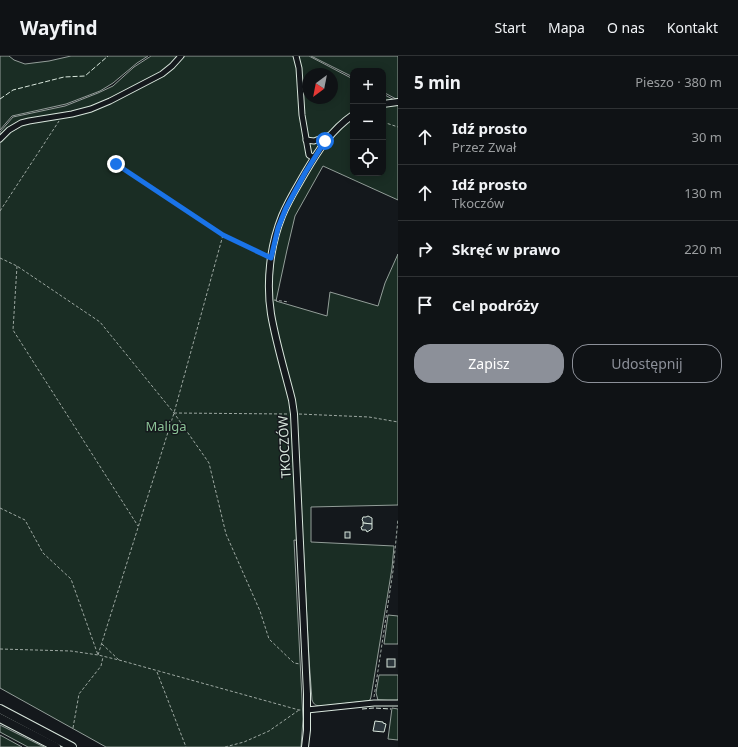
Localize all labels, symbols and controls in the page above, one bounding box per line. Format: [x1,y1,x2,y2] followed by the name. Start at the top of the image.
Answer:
[20,15,98,41] text: Wayfind
[495,18,526,37] text: Start
[548,18,585,37] text: Mapa
[607,18,645,37] text: O nas
[667,18,718,37] text: Kontakt
[302,68,338,104] north arrow
[350,68,386,176] map controls
[350,68,386,104] button: +
[414,71,461,94] text: 5 min
[635,73,722,91] text: Pieszo · 380 m
[350,104,386,140] button: −
[452,118,527,138] text: Idź prosto
[414,126,436,148] icon: ahead
[692,128,722,146] text: 30 m
[316,132,334,150] route start
[452,138,516,156] text: Przez Zwał
[350,140,386,176] button: locate
[107,155,125,173] route end
[452,174,527,194] text: Idź prosto
[414,182,436,204] icon: ahead
[684,184,722,202] text: 130 m
[452,194,504,212] text: Tkoczów
[414,238,436,260] icon: right
[452,239,560,259] text: Skręć w prawo
[684,240,722,258] text: 220 m
[414,294,436,316] icon: arrive
[452,295,539,315] text: Cel podróży
[414,344,564,383] button: Zapisz
[572,344,722,383] button: Udostępnij
[273,415,295,479] street label: TKOCZÓW
[145,417,187,435] park label: Maliga

